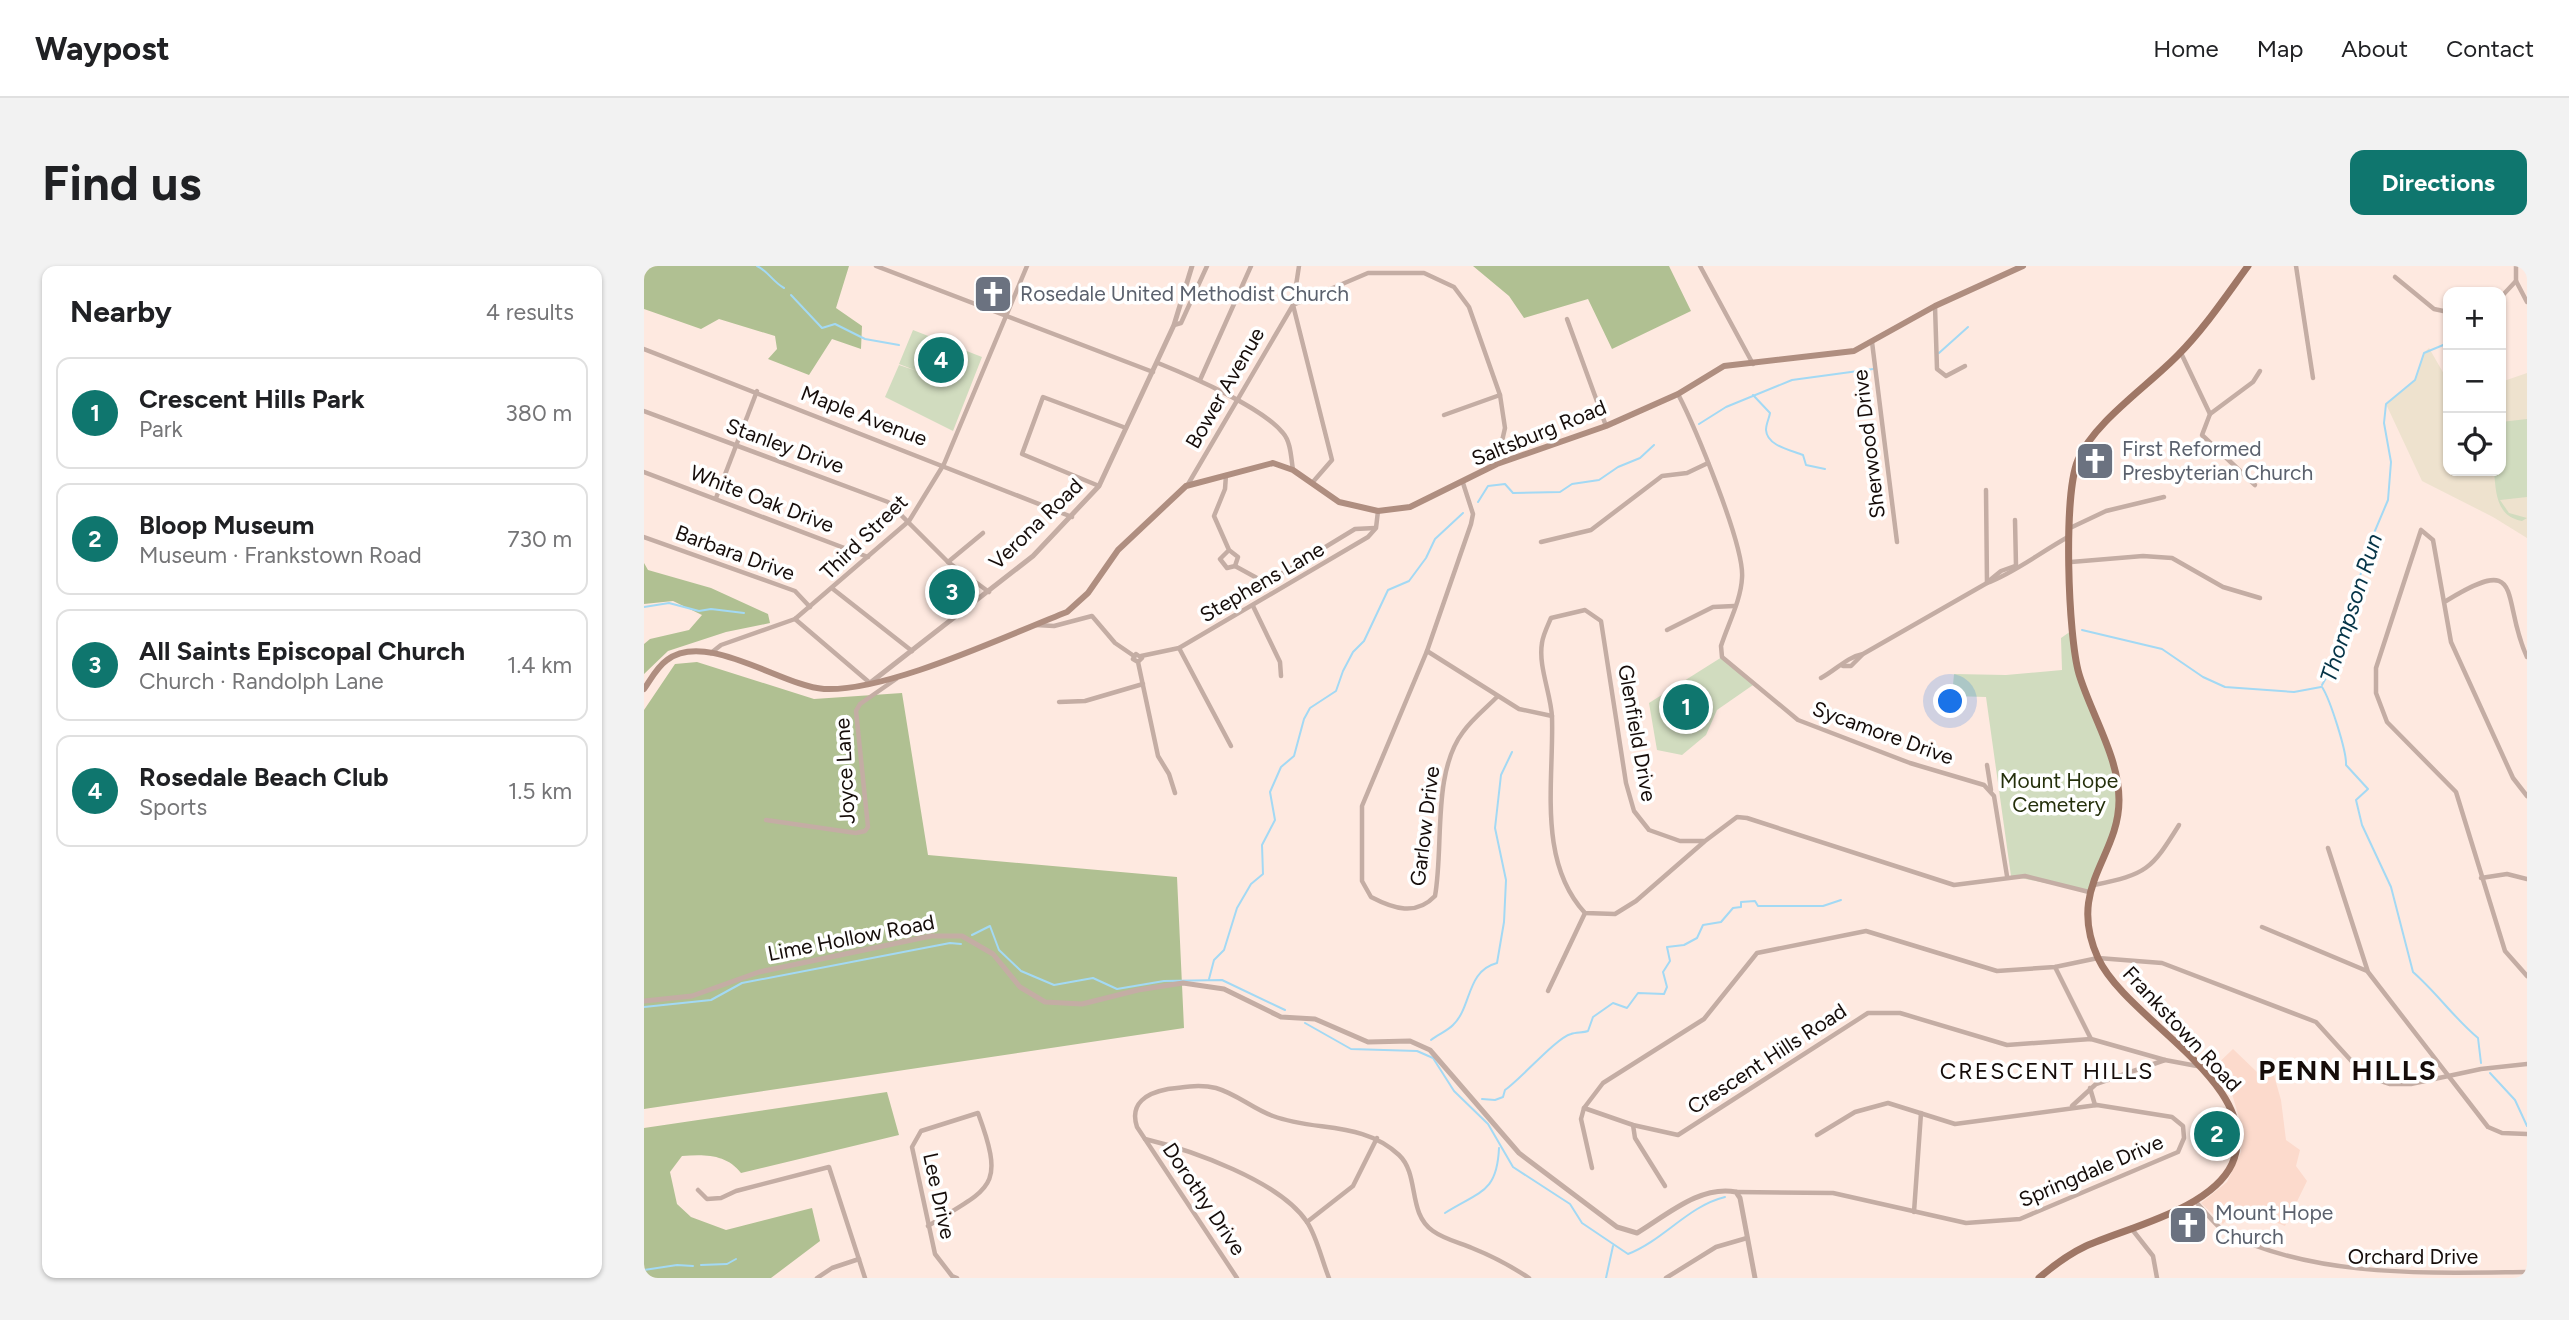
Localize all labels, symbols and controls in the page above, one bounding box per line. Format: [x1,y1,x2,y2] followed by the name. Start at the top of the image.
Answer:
[35,29,170,68] text: Waypost
[2153,34,2219,63] text: Home
[2257,34,2303,63] text: Map
[2341,34,2408,63] text: About
[2446,34,2534,63] text: Contact
[2350,150,2527,215] button: Directions
[42,153,201,212] text: Find us
[972,273,1014,315] church icon: Rosedale United Methodist Church
[1020,281,1349,306] place label: Rosedale United Methodist Church
[2443,287,2506,476] map controls
[2443,287,2506,350] button: +
[70,293,172,330] text: Nearby
[486,298,574,326] text: 4 results
[1180,323,1269,453] street label: Bower Avenue
[918,334,964,386] pin: 4
[2443,350,2506,413] button: −
[1847,368,1890,520] street label: Sherwood Drive
[798,380,931,451] street label: Maple Avenue
[139,383,365,415] text: Crescent Hills Park
[1468,394,1610,471] street label: Saltsburg Road
[90,399,100,427] text: 1
[505,399,572,427] text: 380 m
[723,413,848,478] street label: Stanley Drive
[2443,413,2506,476] button: locate
[139,415,183,443] text: Park
[2122,436,2313,485] place label: First Reformed Presbyterian Church
[2074,440,2116,482] church icon: First Reformed Presbyterian Church
[687,460,838,537] street label: White Oak Drive
[984,473,1088,574] street label: Verona Road
[815,489,913,584] street label: Third Street
[139,509,314,541] text: Bloop Museum
[672,519,798,586] street label: Barbara Drive
[88,525,102,553] text: 2
[507,525,572,553] text: 730 m
[2314,530,2388,686] water label: Thompson Run
[1195,536,1328,627] street label: Stephens Lane
[139,541,422,569] text: Museum · Frankstown Road
[929,566,975,618] pin: 3
[139,635,465,667] text: All Saints Episcopal Church
[89,651,101,679] text: 3
[507,651,572,679] text: 1.4 km
[1613,663,1662,803] street label: Glenfield Drive
[139,667,384,695] text: Church · Randolph Lane
[1663,681,1709,733] pin: 1
[1933,684,1967,718] your location
[1809,695,1957,770] street label: Sycamore Drive
[829,717,860,825] street label: Joyce Lane
[139,761,389,793] text: Rosedale Beach Club
[1405,765,1444,887] street label: Garlow Drive
[2000,768,2118,817] park label: Mount Hope Cemetery
[88,777,102,805] text: 4
[508,777,572,805] text: 1.5 km
[139,793,207,821] text: Sports
[765,909,936,966] street label: Lime Hollow Road
[2118,961,2247,1096] street label: Frankstown Road
[1683,998,1851,1119] street label: Crescent Hills Road
[2258,1053,2438,1087] district label: PENN HILLS
[1940,1057,2154,1085] district label: CRESCENT HILLS
[2194,1108,2240,1160] pin: 2
[2015,1129,2167,1212] street label: Springdale Drive
[1158,1138,1251,1260] street label: Dorothy Drive
[918,1150,961,1241] street label: Lee Drive
[2215,1200,2333,1249] place label: Mount Hope Church
[2167,1204,2209,1246] church icon: Mount Hope Church
[2348,1244,2478,1269] street label: Orchard Drive

